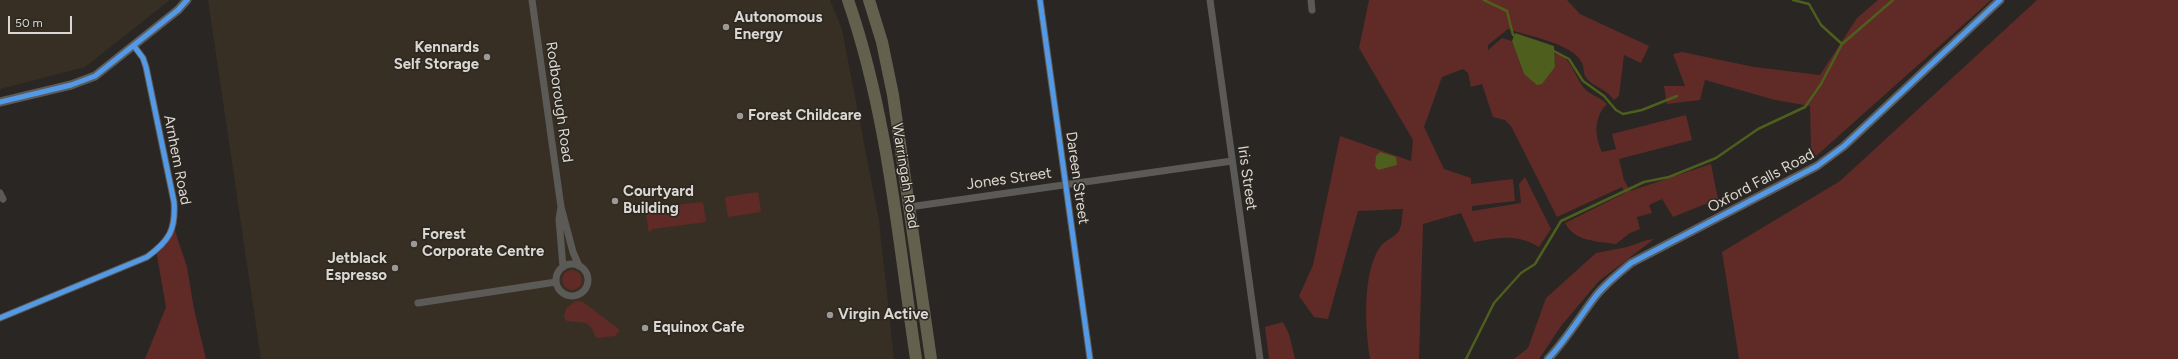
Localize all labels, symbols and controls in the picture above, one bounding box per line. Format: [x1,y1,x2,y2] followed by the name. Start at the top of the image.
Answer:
[10,8,74,34] scale bar
[734,9,822,44] place label: Autonomous Energy
[15,16,43,30] text: 50 m
[721,22,731,32] marker: Autonomous Energy
[394,39,479,74] place label: Kennards Self Storage
[542,40,576,164] street label: Rodborough Road
[482,52,492,62] marker: Kennards Self Storage
[748,107,862,125] place label: Forest Childcare
[735,111,745,121] marker: Forest Childcare
[159,114,195,206] street label: Arnhem Road
[888,122,922,230] street label: Warringah Road
[1062,130,1092,226] street label: Dareen Street
[1234,144,1260,212] street label: Iris Street
[1705,145,1817,217] street label: Oxford Falls Road
[965,164,1053,194] street label: Jones Street
[623,183,694,218] place label: Courtyard Building
[610,196,620,206] marker: Courtyard Building
[422,226,544,261] place label: Forest Corporate Centre
[409,239,419,249] marker: Forest Corporate Centre
[325,250,387,285] place label: Jetblack Espresso
[390,263,400,273] marker: Jetblack Espresso
[838,306,929,324] place label: Virgin Active
[825,310,835,320] marker: Virgin Active
[653,319,745,337] place label: Equinox Cafe
[640,323,650,333] marker: Equinox Cafe

